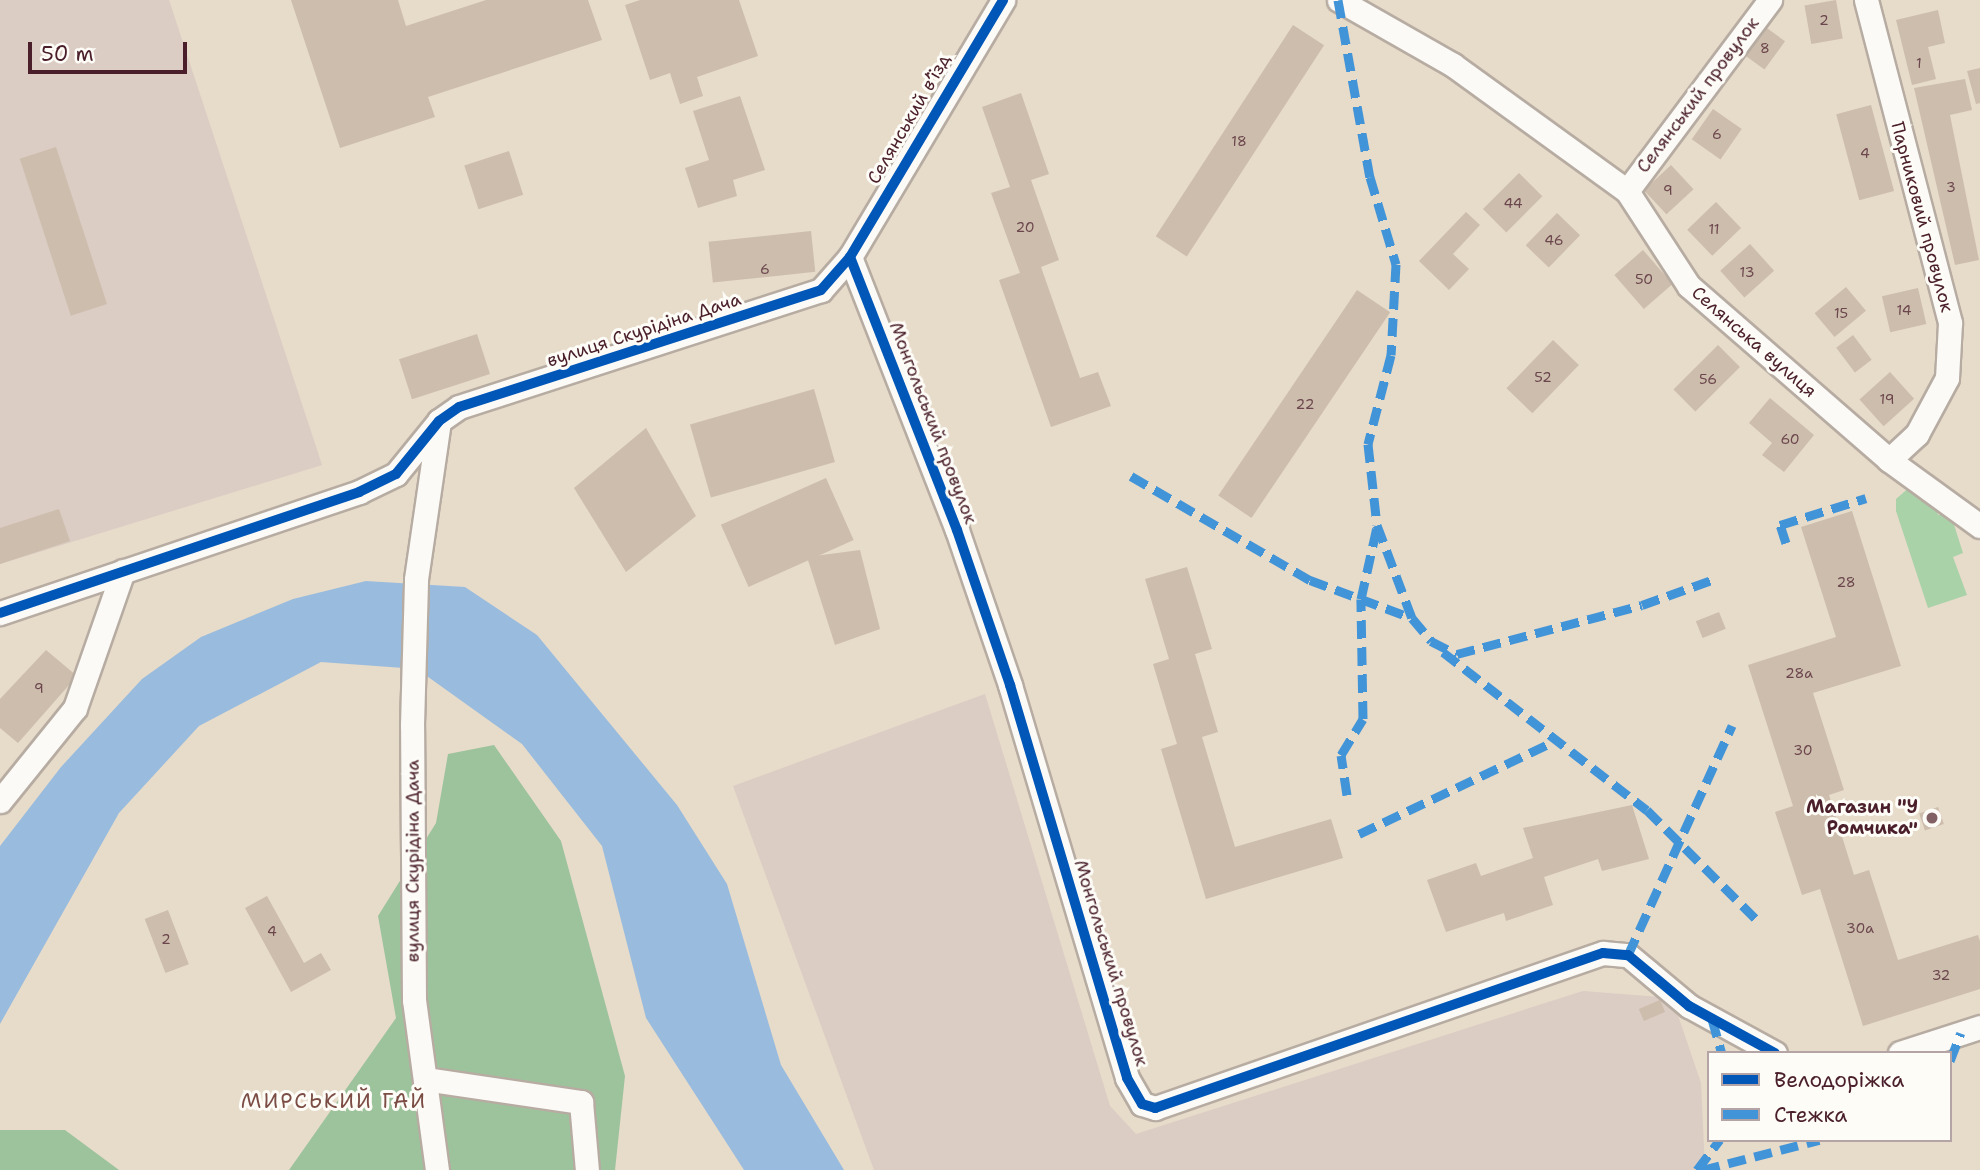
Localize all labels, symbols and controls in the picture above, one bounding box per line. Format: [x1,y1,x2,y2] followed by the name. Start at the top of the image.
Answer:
[1819,12,1829,28] house number: 2
[1632,13,1764,177] street label: Селянський провулок
[32,28,191,72] scale bar
[41,40,94,68] text: 50 m
[1760,40,1770,56] house number: 8
[863,50,955,188] street label: Селянський вʼїзд
[1916,55,1922,71] house number: 1
[1886,119,1958,315] street label: Парниковий провулок
[1712,126,1722,142] house number: 6
[1231,133,1247,149] house number: 18
[1860,145,1870,161] house number: 4
[1946,179,1956,195] house number: 3
[1663,182,1673,198] house number: 9
[1503,195,1523,211] house number: 44
[1015,219,1035,235] house number: 20
[1708,221,1720,237] house number: 11
[1544,232,1564,248] house number: 46
[760,261,770,277] house number: 6
[1740,264,1754,280] house number: 13
[1635,271,1653,287] house number: 50
[1687,282,1821,402] street label: Селянська вулиця
[544,288,744,372] street label: вулиця Скурідіна Дача
[1896,302,1912,318] house number: 14
[1834,305,1848,321] house number: 15
[884,319,982,527] street label: Монгольський провулок
[1534,369,1552,385] house number: 52
[1699,371,1717,387] house number: 56
[1879,391,1895,407] house number: 19
[1296,396,1314,412] house number: 22
[1780,431,1800,447] house number: 60
[1836,574,1856,590] house number: 28
[1785,665,1813,681] house number: 28а
[34,680,44,696] house number: 9
[1793,742,1813,758] house number: 30
[402,760,424,962] street label: вулиця Скурідіна Дача
[1806,797,1918,840] place label: Магазин "У Ромчика"
[1924,810,1940,826] marker: Магазин "У Ромчика"
[1069,857,1153,1069] street label: Монгольський провулок
[1846,920,1874,936] house number: 30а
[267,923,277,939] house number: 4
[161,931,171,947] house number: 2
[1932,967,1950,983] house number: 32
[1707,1051,1952,1142] legend
[1774,1066,1904,1094] text: Велодоріжка
[242,1088,426,1114] district label: МИРСЬКИЙ ГАЙ
[1774,1101,1847,1129] text: Стежка

